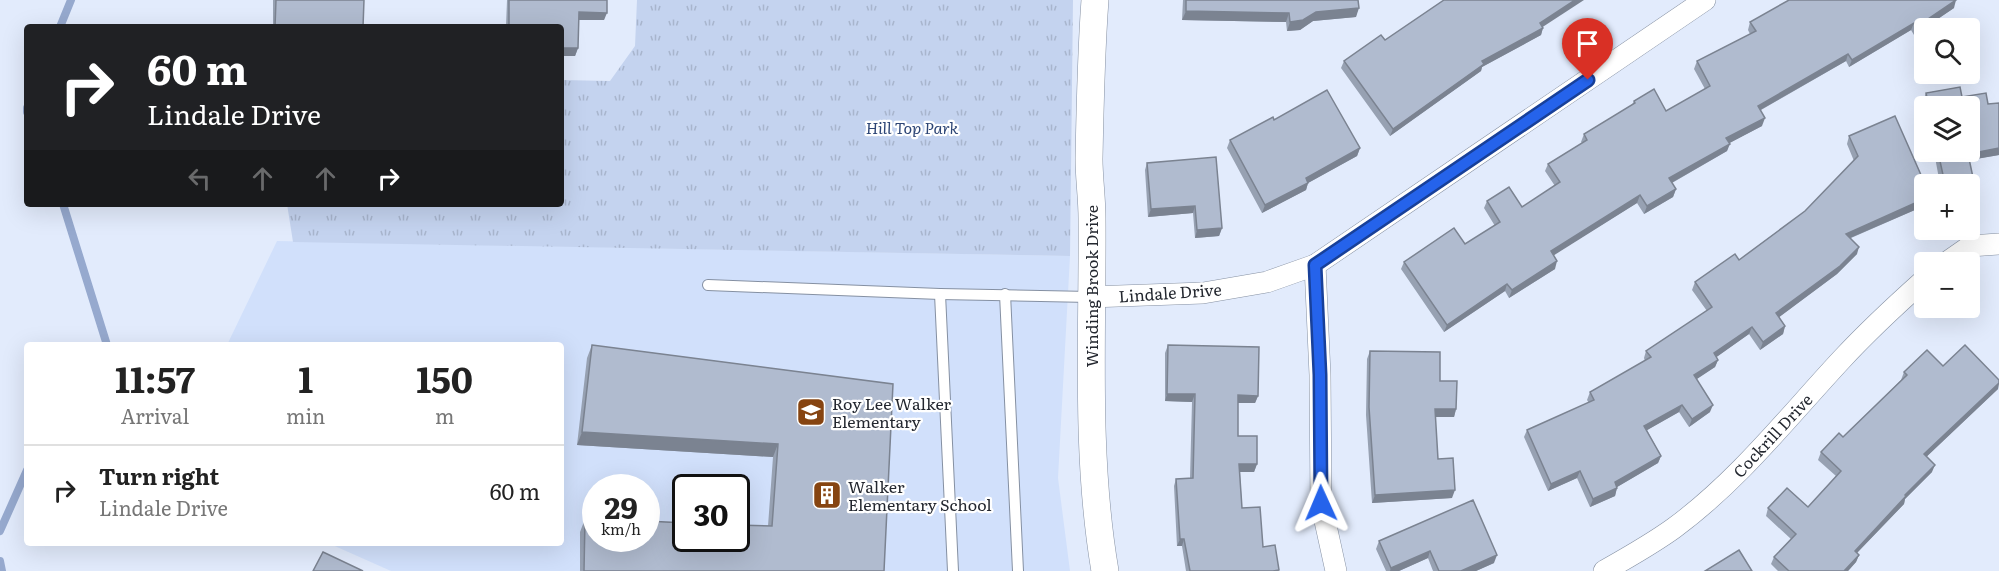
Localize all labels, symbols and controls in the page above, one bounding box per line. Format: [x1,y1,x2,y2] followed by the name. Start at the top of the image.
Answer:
[1562,18,1613,80] pin
[1914,18,1980,318] map controls
[1914,18,1980,84] button: search
[1571,27,1604,60] icon: arrive
[147,36,248,98] text: 60 m
[48,48,126,126] icon: right
[147,93,321,133] text: Lindale Drive
[1914,96,1980,162] button: layers
[866,115,958,139] park label: Hill Top Park
[183,162,216,195] icon: left
[246,162,279,195] icon: ahead
[309,162,342,195] icon: ahead
[372,162,405,195] icon: right
[1914,174,1980,240] button: +
[1079,205,1103,367] street label: Winding Brook Drive
[1914,252,1980,318] button: −
[1118,276,1222,308] street label: Lindale Drive
[115,351,195,404] text: 11:57
[298,351,313,404] text: 1
[416,351,473,404] text: 150
[1727,388,1817,482] street label: Cockrill Drive
[832,391,952,433] place label: Roy Lee Walker Elementary
[795,396,827,428] school or university icon: Roy Lee Walker Elementary
[121,400,189,430] text: Arrival
[286,400,325,430] text: min
[435,400,454,430] text: m
[99,459,219,492] text: Turn right
[1289,471,1353,535] position arrow
[48,474,81,507] icon: right
[490,474,540,507] text: 60 m
[672,474,750,552] speed limit sign: 30
[848,474,992,516] place label: Walker Elementary School
[811,479,843,511] building icon: Walker Elementary School
[604,484,638,528] text: 29
[99,492,228,522] text: Lindale Drive
[601,517,641,540] text: km/h

